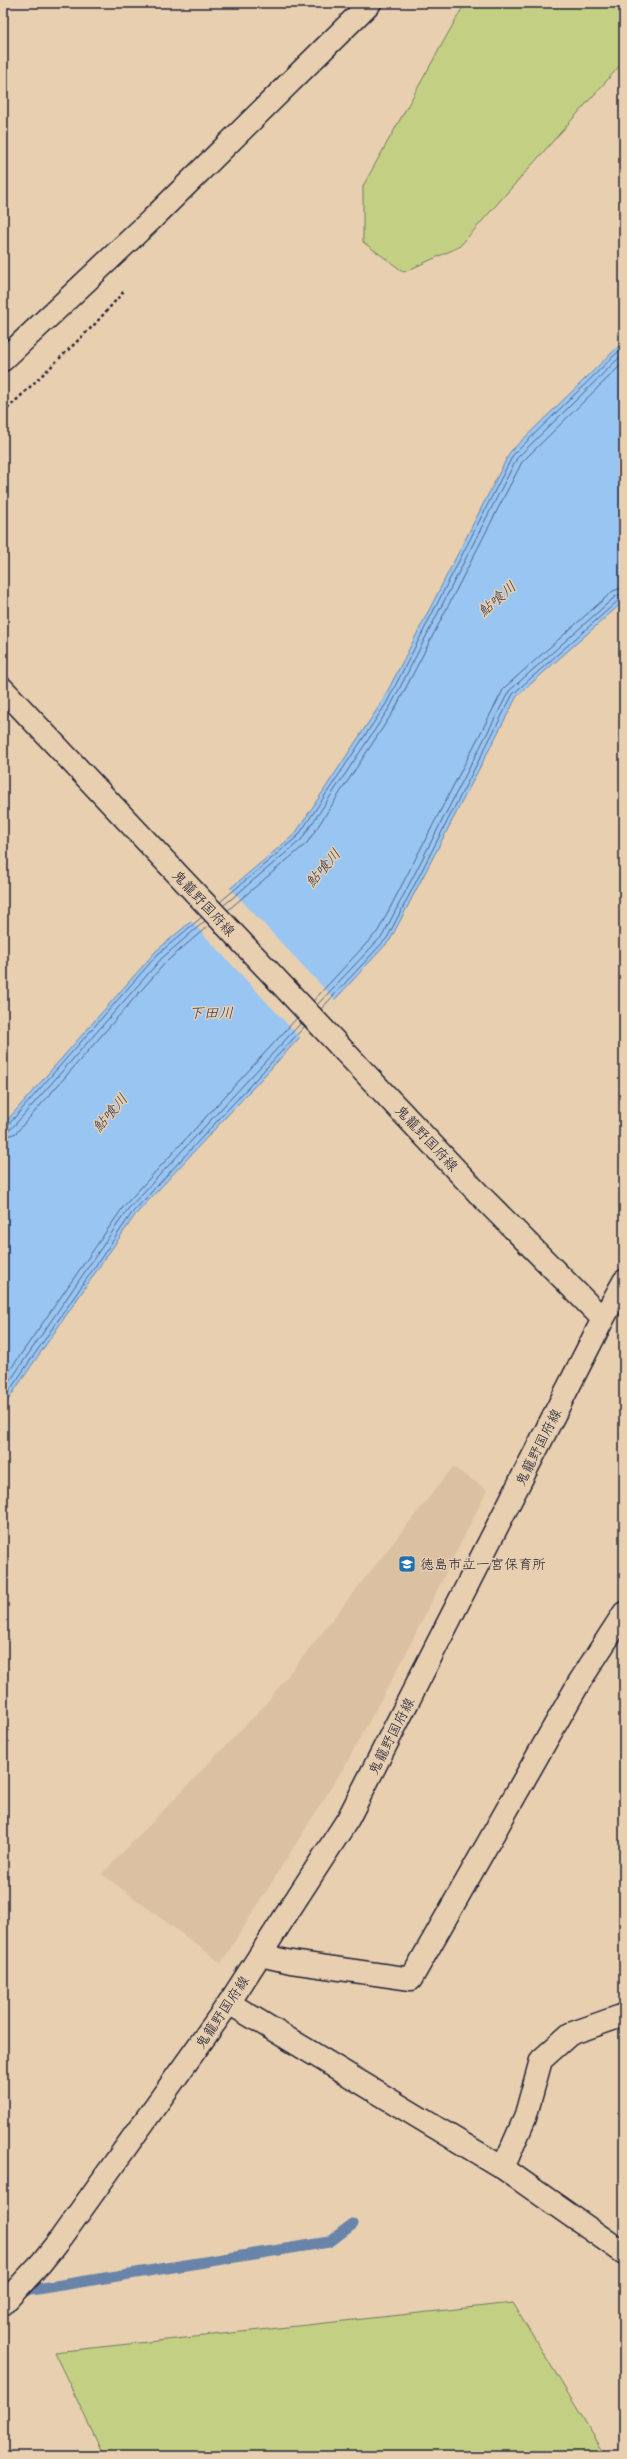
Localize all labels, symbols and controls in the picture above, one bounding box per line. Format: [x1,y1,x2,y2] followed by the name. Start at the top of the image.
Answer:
[473,577,522,623] water label: 鮎喰川
[301,844,347,893] water label: 鮎喰川
[167,866,239,942] street label: 鬼籠野国府線
[188,1003,234,1025] water label: 下田川
[88,1089,134,1138] water label: 鮎喰川
[390,1101,462,1177] street label: 鬼籠野国府線
[511,1405,568,1490] street label: 鬼籠野国府線
[397,1554,417,1574] school or university icon: 徳島市立一宮保育所
[420,1555,546,1576] place label: 徳島市立一宮保育所
[364,1694,421,1779] street label: 鬼籠野国府線
[191,1972,255,2054] street label: 鬼籠野国府線

